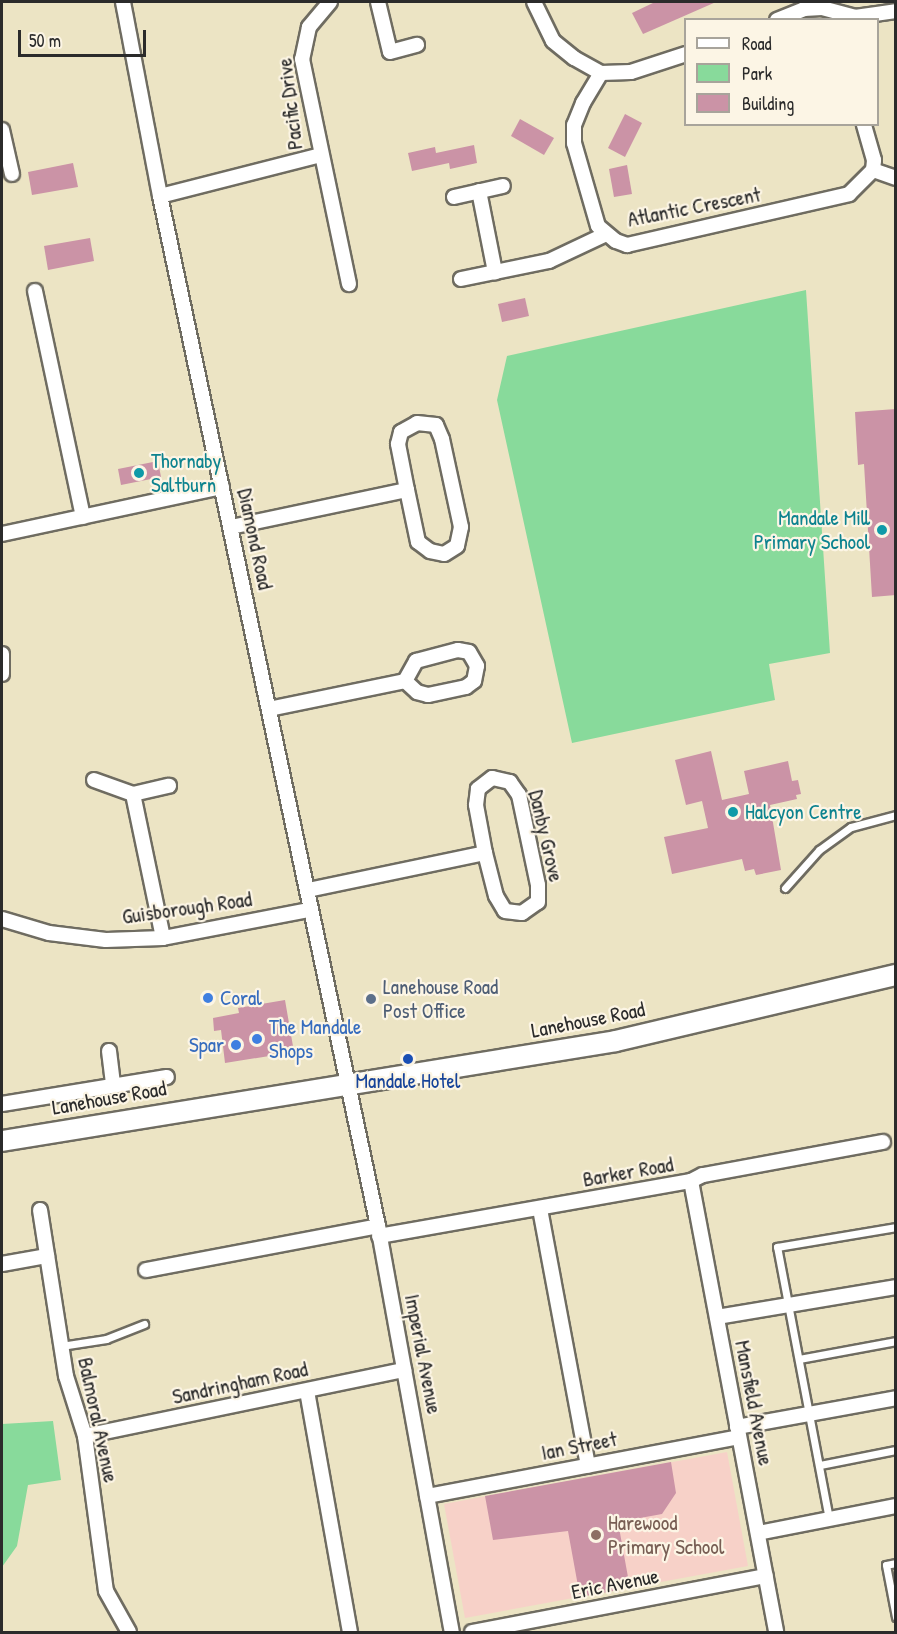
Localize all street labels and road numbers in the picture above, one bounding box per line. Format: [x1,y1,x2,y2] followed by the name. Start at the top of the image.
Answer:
[272,57,308,151] street label: Pacific Drive
[625,182,763,232] street label: Atlantic Crescent
[232,486,278,592] street label: Diamond Road
[523,788,569,884] street label: Danby Grove
[121,886,253,930] street label: Guisborough Road
[529,997,647,1043] street label: Lanehouse Road
[50,1076,168,1120] street label: Lanehouse Road
[581,1152,675,1192] street label: Barker Road
[399,1292,447,1416] street label: Imperial Avenue
[730,1338,778,1468] street label: Mansfield Avenue
[72,1355,124,1485] street label: Balmoral Avenue
[170,1356,310,1410] street label: Sandringham Road
[539,1426,619,1466] street label: Ian Street
[569,1563,661,1605] street label: Eric Avenue

